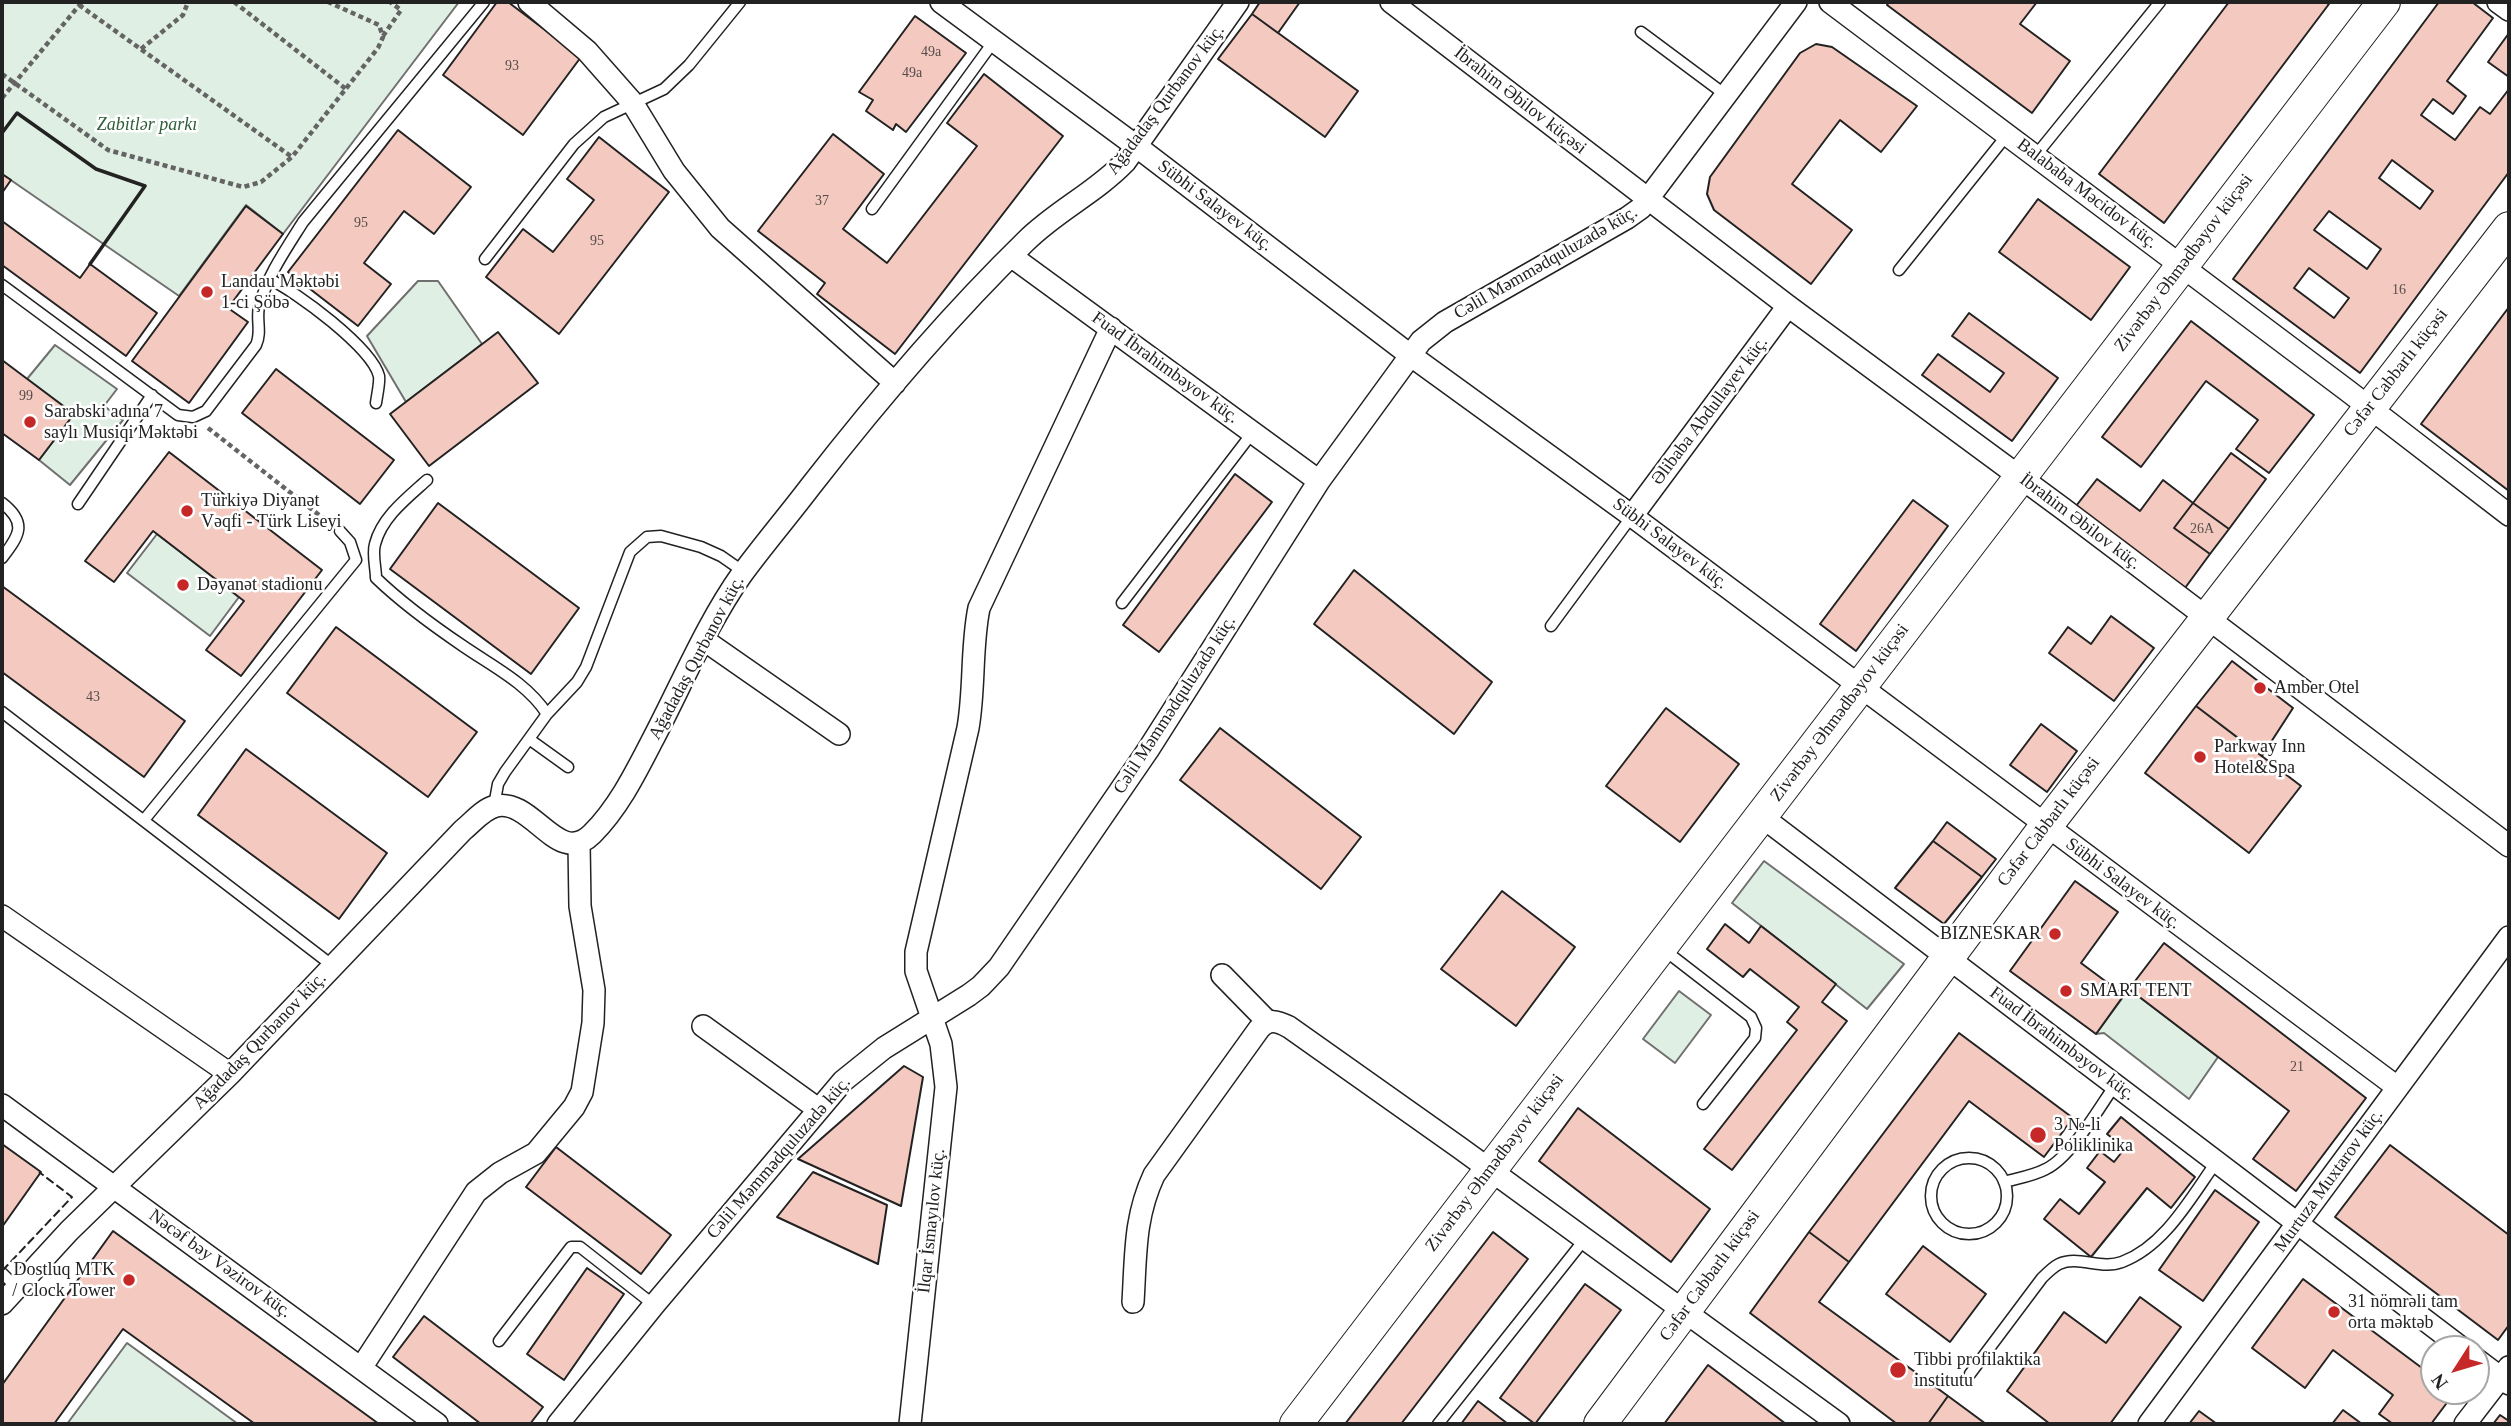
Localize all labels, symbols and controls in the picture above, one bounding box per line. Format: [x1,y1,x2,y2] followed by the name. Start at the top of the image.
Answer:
[1102,21,1230,179] street label: Ağadadaş Qurbanov küç.
[1450,43,1590,159] street label: İbrahim Əbilov küçəsi
[921,44,941,60] house number: 49a
[505,58,519,74] house number: 93
[902,65,922,81] house number: 49a
[97,114,197,136] park label: Zabitlər parkı
[2012,134,2162,254] street label: Balababa Məcidov küç.
[1153,156,1277,256] street label: Sübhi Salayev küç.
[2110,170,2258,356] street label: Zivərbəy Əhmədbəyov küçəsi
[815,193,829,209] house number: 37
[1450,202,1642,324] street label: Cəlil Məmmədquluzadə küç.
[354,215,368,231] house number: 95
[590,233,604,249] house number: 95
[221,271,339,314] place label: Landau Məktəbi 1-ci Şöbə
[2392,282,2406,298] house number: 16
[199,284,215,300] marker: Landau Məktəbi 1-ci Şöbə
[2339,305,2453,441] street label: Cəfər Cabbarlı küçəsi
[1087,307,1243,429] street label: Fuad İbrahimbəyov küç.
[1647,332,1773,490] street label: Əlibaba Abdullayev küç.
[19,388,33,404] house number: 99
[44,401,198,444] place label: Sarabski adına 7 saylı Musiqi Məktəbi
[22,414,38,430] marker: Sarabski adına 7 saylı Musiqi Məktəbi
[2015,469,2145,575] street label: İbrahim Əbilov küç.
[201,490,341,532] place label: Türkiyə Diyanət Vəqfi - Türk Liseyi
[1608,494,1732,594] street label: Sübhi Salayev küç.
[179,503,195,519] marker: Türkiyə Diyanət Vəqfi - Türk Liseyi
[2190,521,2214,537] house number: 26A
[645,572,749,744] street label: Ağadadaş Qurbanov küç.
[197,574,322,596] place label: Dəyanət stadionu
[175,577,191,593] marker: Dəyanət stadionu
[1109,612,1241,798] street label: Cəlil Məmmədquluzadə küç.
[1766,620,1914,806] street label: Zivərbəy Əhmədbəyov küçəsi
[2274,677,2359,699] place label: Amber Otel
[2252,680,2268,696] marker: Amber Otel
[86,689,100,705] house number: 43
[2214,736,2305,778] place label: Parkway Inn Hotel&Spa
[2192,749,2208,765] marker: Parkway Inn Hotel&Spa
[1993,753,2105,891] street label: Cəfər Cabbarlı küçəsi
[2061,834,2185,934] street label: Sübhi Salayev küç.
[1940,923,2041,945] place label: BIZNESKAR
[2047,926,2063,942] marker: BIZNESKAR
[189,968,331,1114] street label: Ağadadaş Qurbanov küç.
[2080,980,2191,1002] place label: SMART TENT
[1985,982,2139,1106] street label: Fuad İbrahimbəyov küç.
[2058,983,2074,999] marker: SMART TENT
[2290,1059,2304,1075] house number: 21
[1421,1070,1569,1256] street label: Zivərbəy Əhmədbəyov küçəsi
[702,1072,856,1244] street label: Cəlil Məmmədquluzadə küç.
[2270,1105,2388,1257] street label: Murtuza Muxtarov küç.
[2054,1114,2133,1156] place label: 3 №-li Poliklinika
[2028,1125,2048,1145] marker: 3 №-li Poliklinika
[914,1148,950,1294] street label: İlqar İsmayılov küç.
[145,1205,295,1323] street label: Nəcəf bəy Vəzirov küç.
[1655,1206,1765,1346] street label: Cəfər Cabbarlı küçəsi
[12,1259,115,1302] place label: Dostluq MTK / Clock Tower
[121,1272,137,1288] marker: Dostluq MTK / Clock Tower
[2348,1291,2458,1334] place label: 31 nömrəli tam orta məktəb
[2326,1304,2342,1320] marker: 31 nömrəli tam orta məktəb
[2420,1335,2490,1405] north arrow
[1914,1349,2041,1392] place label: Tibbi profilaktika institutu
[1888,1360,1908,1380] marker: Tibbi profilaktika institutu
[2427,1370,2452,1394] text: N

